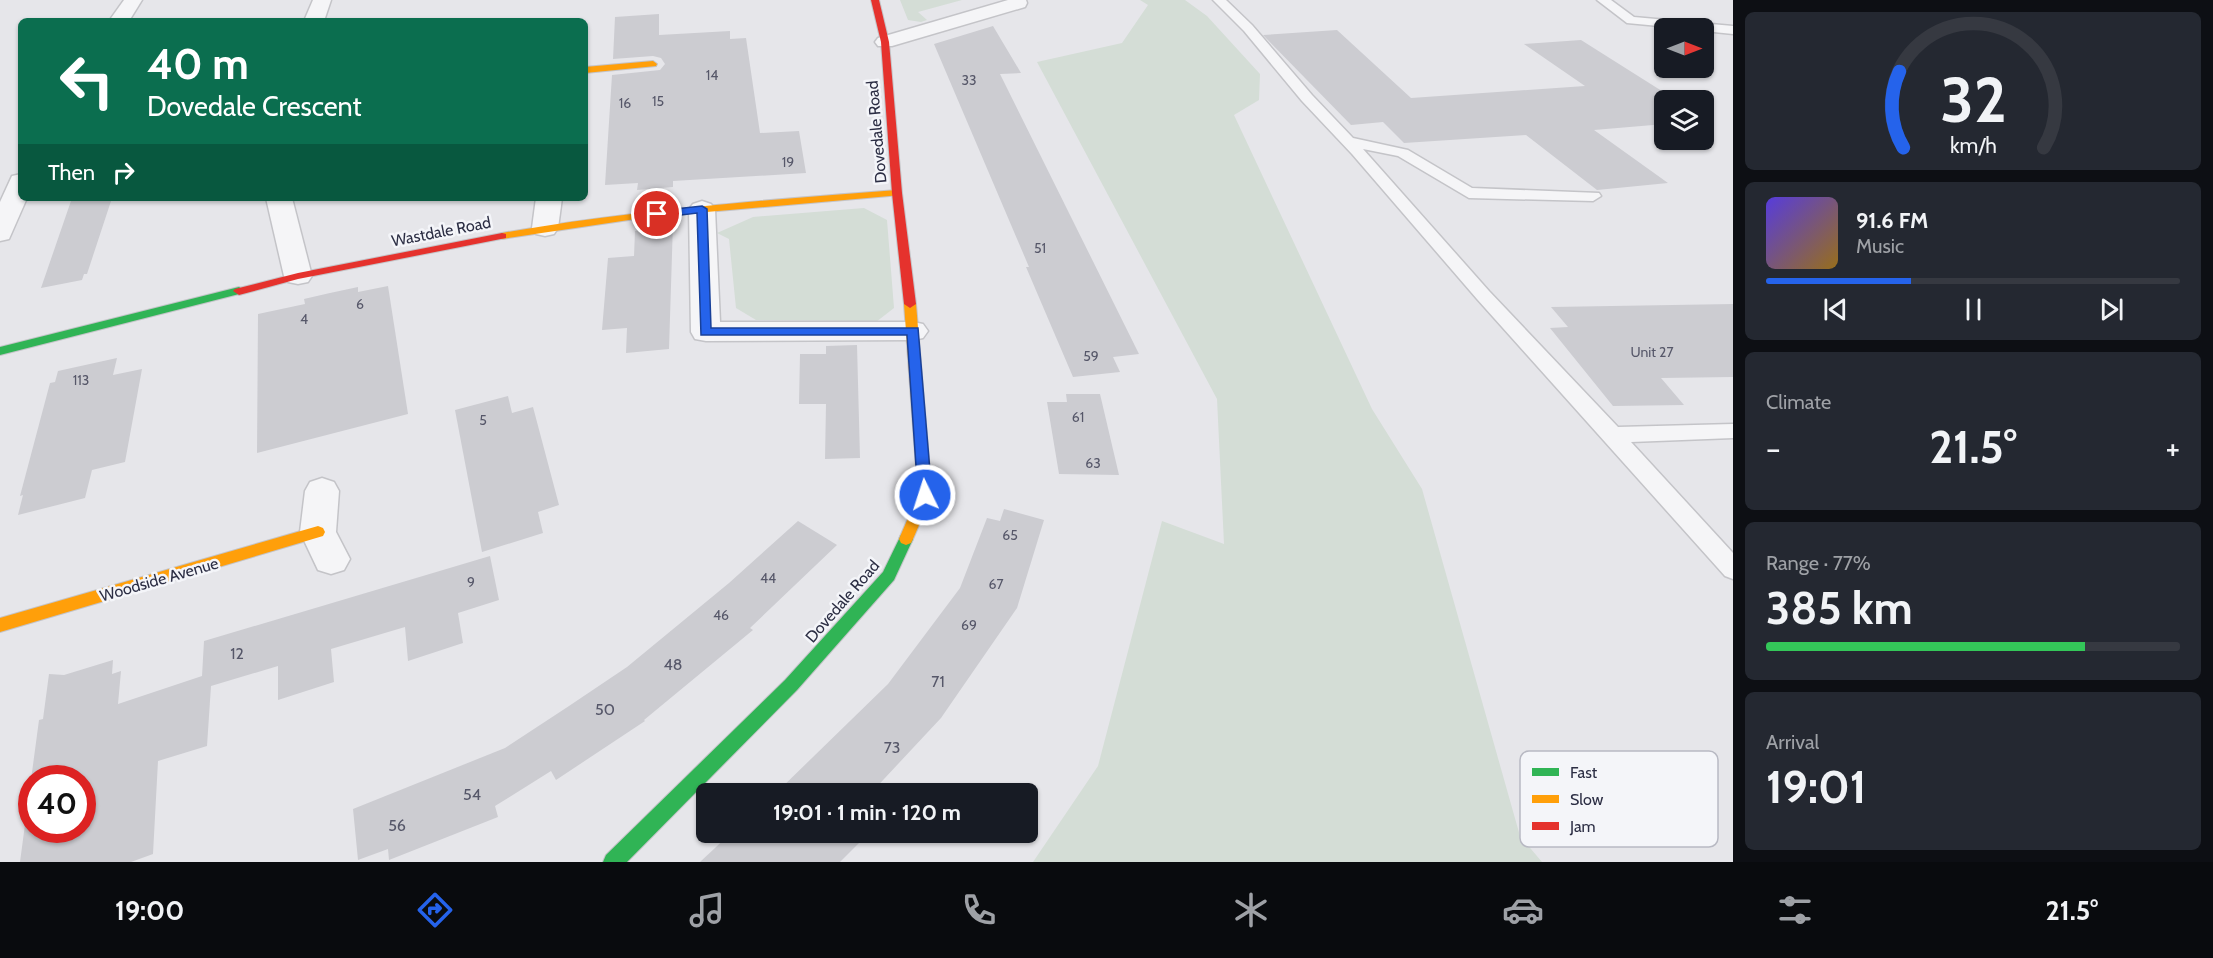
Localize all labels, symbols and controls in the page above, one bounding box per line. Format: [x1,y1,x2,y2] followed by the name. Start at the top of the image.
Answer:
[1654,18,1714,78] north arrow
[1654,18,1714,150] map controls
[147,38,249,90] text: 40 m
[48,42,126,120] icon: left
[1940,62,2006,138] text: 32
[706,66,718,84] house number: 14
[961,71,977,89] house number: 33
[863,80,890,184] street label: Dovedale Road
[147,90,362,123] text: Dovedale Crescent
[1654,90,1714,150] button: layers
[652,92,664,110] house number: 15
[619,94,631,112] house number: 16
[1950,132,1996,158] text: km/h
[782,153,794,171] house number: 19
[107,156,140,189] icon: right
[48,159,95,186] text: Then
[631,188,682,239] pin
[640,197,673,230] icon: arrive
[1856,207,1928,234] text: 91.6 FM
[390,213,492,250] street label: Wastdale Road
[1856,234,1904,258] text: Music
[1034,239,1046,257] house number: 51
[1819,293,1852,326] icon: previous
[1957,293,1990,326] icon: pause
[2095,293,2128,326] icon: next
[356,295,364,313] house number: 6
[300,310,308,328] house number: 4
[1631,343,1673,361] house number: Unit 27
[1083,347,1099,365] house number: 59
[73,371,89,389] house number: 113
[1766,390,1831,414] text: Climate
[1072,408,1084,426] house number: 61
[479,411,487,429] house number: 5
[1929,420,2017,474] text: 21.5°
[1766,428,1781,468] text: −
[2165,428,2180,468] text: +
[1085,454,1101,472] house number: 63
[893,463,957,527] position arrow
[1002,526,1018,544] house number: 65
[1766,551,1871,575] text: Range · 77%
[98,553,221,605] street label: Woodside Avenue
[801,556,883,646] street label: Dovedale Road
[760,569,776,587] house number: 44
[467,573,475,591] house number: 9
[989,575,1003,593] house number: 67
[1766,581,1913,635] text: 385 km
[713,606,729,624] house number: 46
[961,616,977,634] house number: 69
[230,644,244,663] house number: 12
[664,655,682,674] house number: 48
[931,672,945,691] house number: 71
[595,700,615,719] house number: 50
[1766,730,1819,754] text: Arrival
[884,738,900,757] house number: 73
[1520,751,1718,847] legend
[1766,760,1866,814] text: 19:01
[1570,763,1598,782] text: Fast
[18,765,96,843] speed limit sign: 40
[463,785,481,804] house number: 54
[1570,790,1604,809] text: Slow
[773,799,961,826] text: 19:01 · 1 min · 120 m
[388,816,406,835] house number: 56
[1569,817,1596,836] text: Jam
[414,889,456,931] icon: directions
[686,889,728,931] icon: music
[958,889,1000,931] icon: phone
[1230,889,1272,931] icon: climate
[1502,889,1544,931] icon: car
[1774,889,1816,931] icon: filters
[115,894,184,927] text: 19:00
[2045,894,2098,927] text: 21.5°

